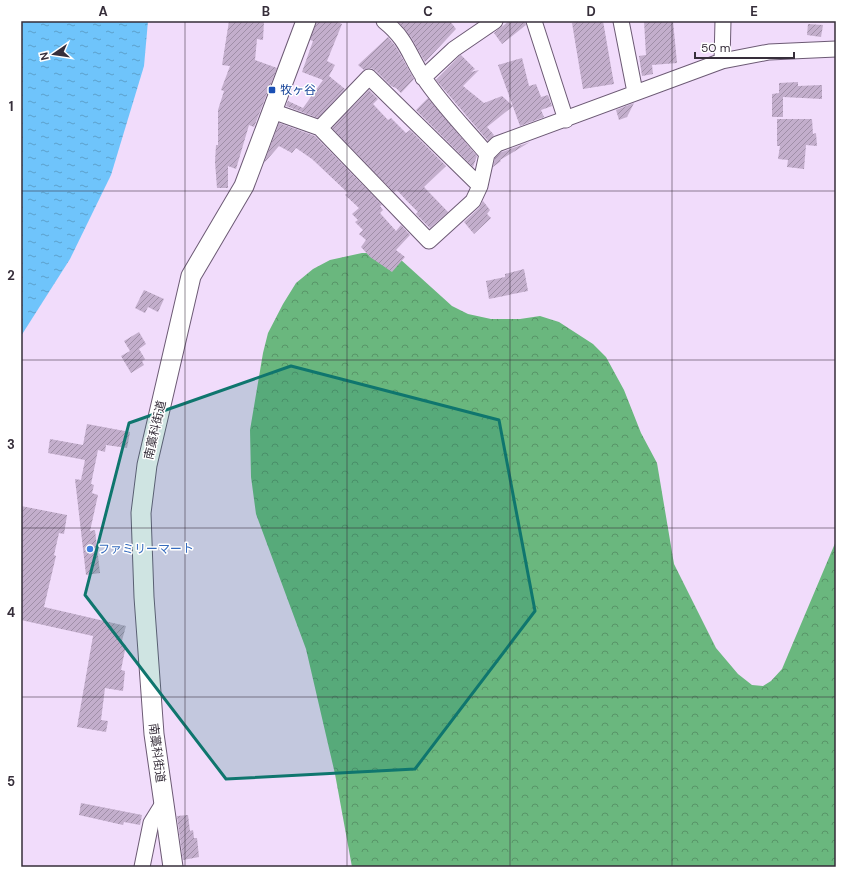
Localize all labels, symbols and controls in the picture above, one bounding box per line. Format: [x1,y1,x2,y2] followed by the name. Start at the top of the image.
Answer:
[98,3,108,20] text: A
[262,3,270,20] text: B
[423,3,433,20] text: C
[586,3,596,20] text: D
[750,3,758,20] text: E
[34,34,74,74] north arrow
[695,34,794,60] scale bar
[701,40,730,56] text: 50 m
[37,51,52,62] text: N
[280,82,316,98] place label: 牧ヶ谷
[267,85,277,95] marker: 牧ヶ谷
[9,98,13,115] text: 1
[7,267,15,284] text: 2
[140,399,170,461] street label: 南藁科街道
[7,436,15,453] text: 3
[98,541,194,557] place label: ファミリーマート
[85,544,95,554] marker: ファミリーマート
[7,604,15,621] text: 4
[145,722,169,784] street label: 南藁科街道
[7,773,15,790] text: 5

